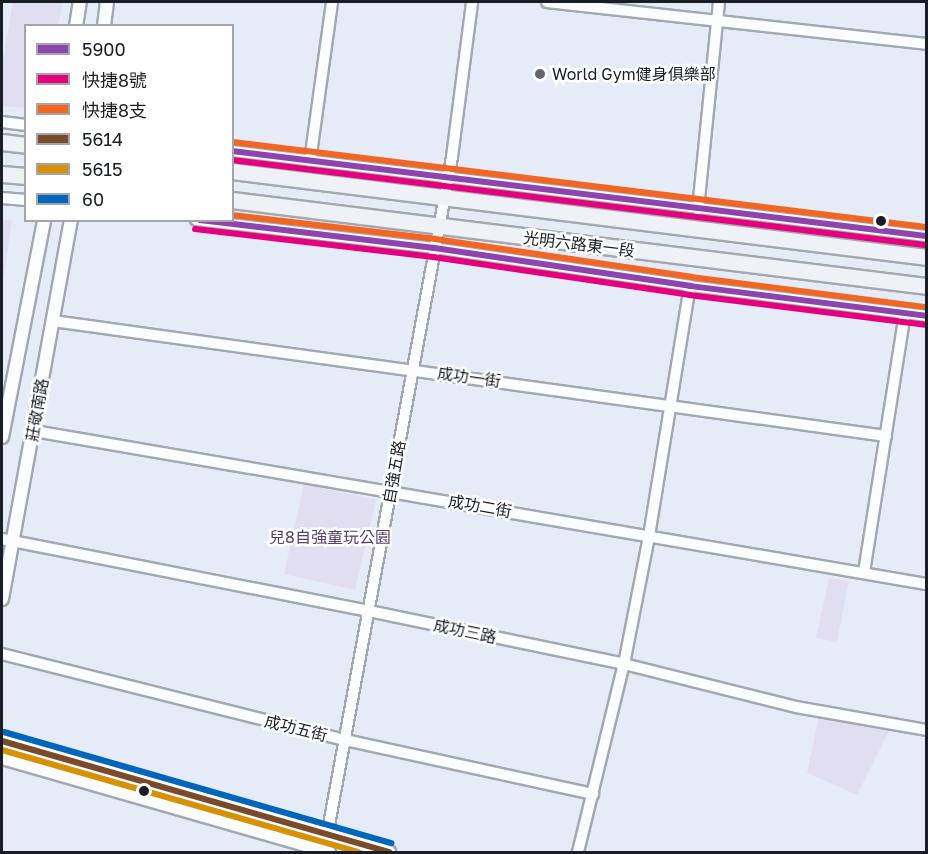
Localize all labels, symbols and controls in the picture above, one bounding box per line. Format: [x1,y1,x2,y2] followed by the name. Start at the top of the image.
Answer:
[24,24,234,222] legend
[82,38,126,60] text: 5900
[552,64,716,84] place label: World Gym健身俱樂部
[533,67,547,81] marker: World Gym健身俱樂部
[82,69,147,91] text: 快捷8號
[82,99,147,121] text: 快捷8支
[82,128,123,150] text: 5614
[82,158,123,180] text: 5615
[82,188,104,210] text: 60
[875,215,887,227] unlabelled marker
[522,228,636,260] street label: 光明六路東一段
[436,363,502,391] street label: 成功一街
[22,377,52,443] street label: 莊敬南路
[379,439,409,505] street label: 自強五路
[447,491,513,521] street label: 成功二街
[269,527,391,547] park label: 兒8自強童玩公園
[432,615,498,647] street label: 成功三路
[263,711,329,745] street label: 成功五街
[138,785,150,797] unlabelled marker

